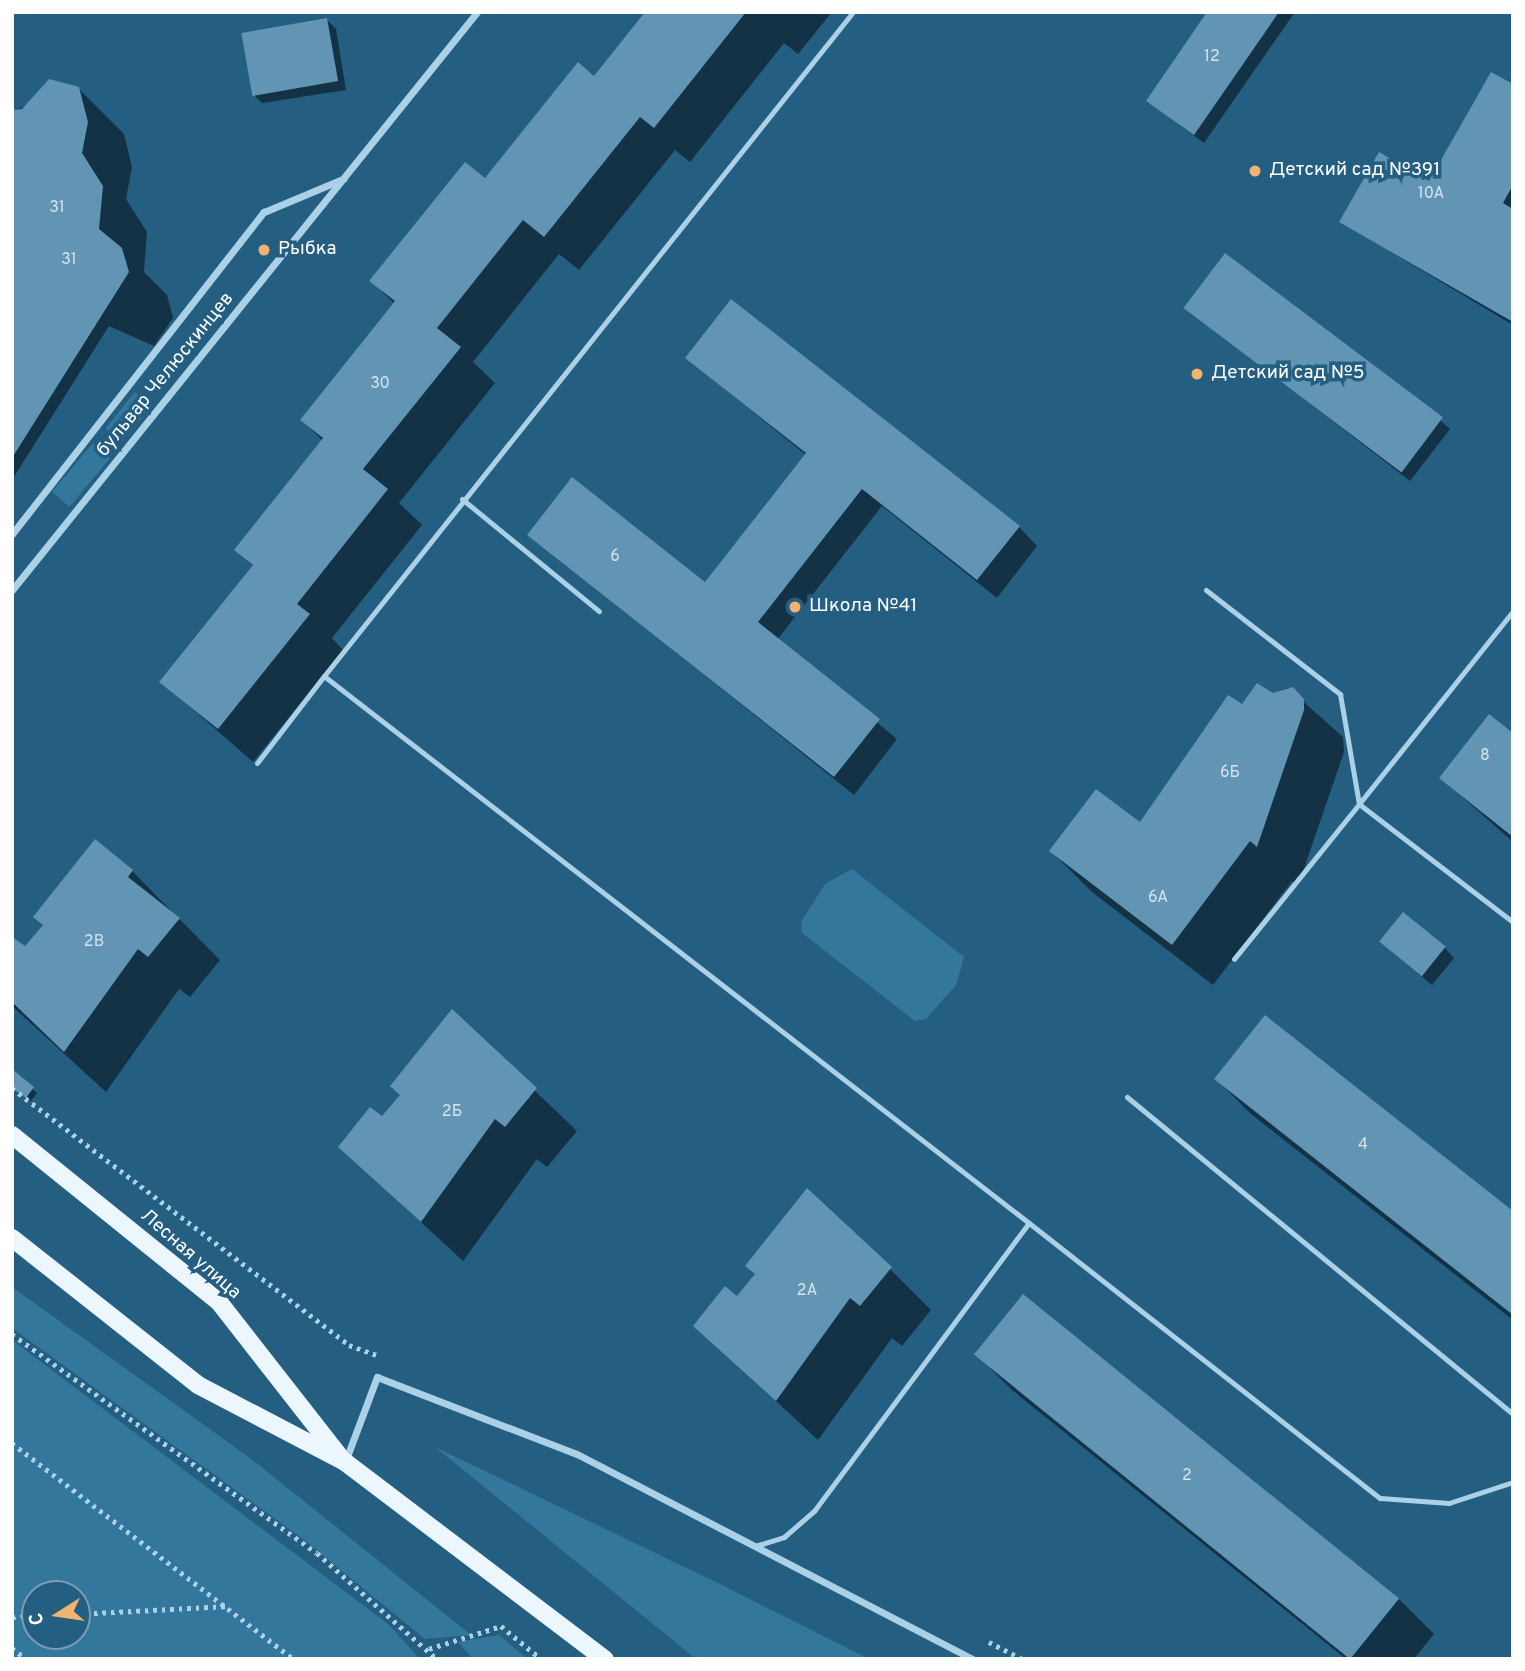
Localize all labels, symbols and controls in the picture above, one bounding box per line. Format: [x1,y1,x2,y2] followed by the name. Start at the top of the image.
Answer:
[1204,47,1220,67] house number: 12
[1269,160,1440,182] place label: Детский сад №391
[1247,163,1263,179] marker: Детский сад №391
[1418,184,1444,204] house number: 10А
[49,198,65,218] house number: 31
[278,239,337,261] place label: Рыбка
[256,242,272,258] marker: Рыбка
[61,250,77,270] house number: 31
[93,288,239,462] street label: бульвар Челюскинцев
[1211,363,1365,385] place label: Детский сад №5
[1189,366,1205,382] marker: Детский сад №5
[370,374,390,394] house number: 30
[610,547,620,567] house number: 6
[809,596,917,618] place label: Школа №41
[787,599,803,615] marker: Школа №41
[1480,746,1490,766] house number: 8
[1220,763,1240,783] house number: 6Б
[1148,888,1168,908] house number: 6А
[84,932,104,952] house number: 2В
[442,1102,462,1122] house number: 2Б
[1358,1135,1368,1155] house number: 4
[135,1205,245,1305] street label: Лесная улица
[797,1281,817,1301] house number: 2А
[1182,1466,1192,1486] house number: 2
[21,1580,91,1650] north arrow
[24,1611,50,1627] text: С

